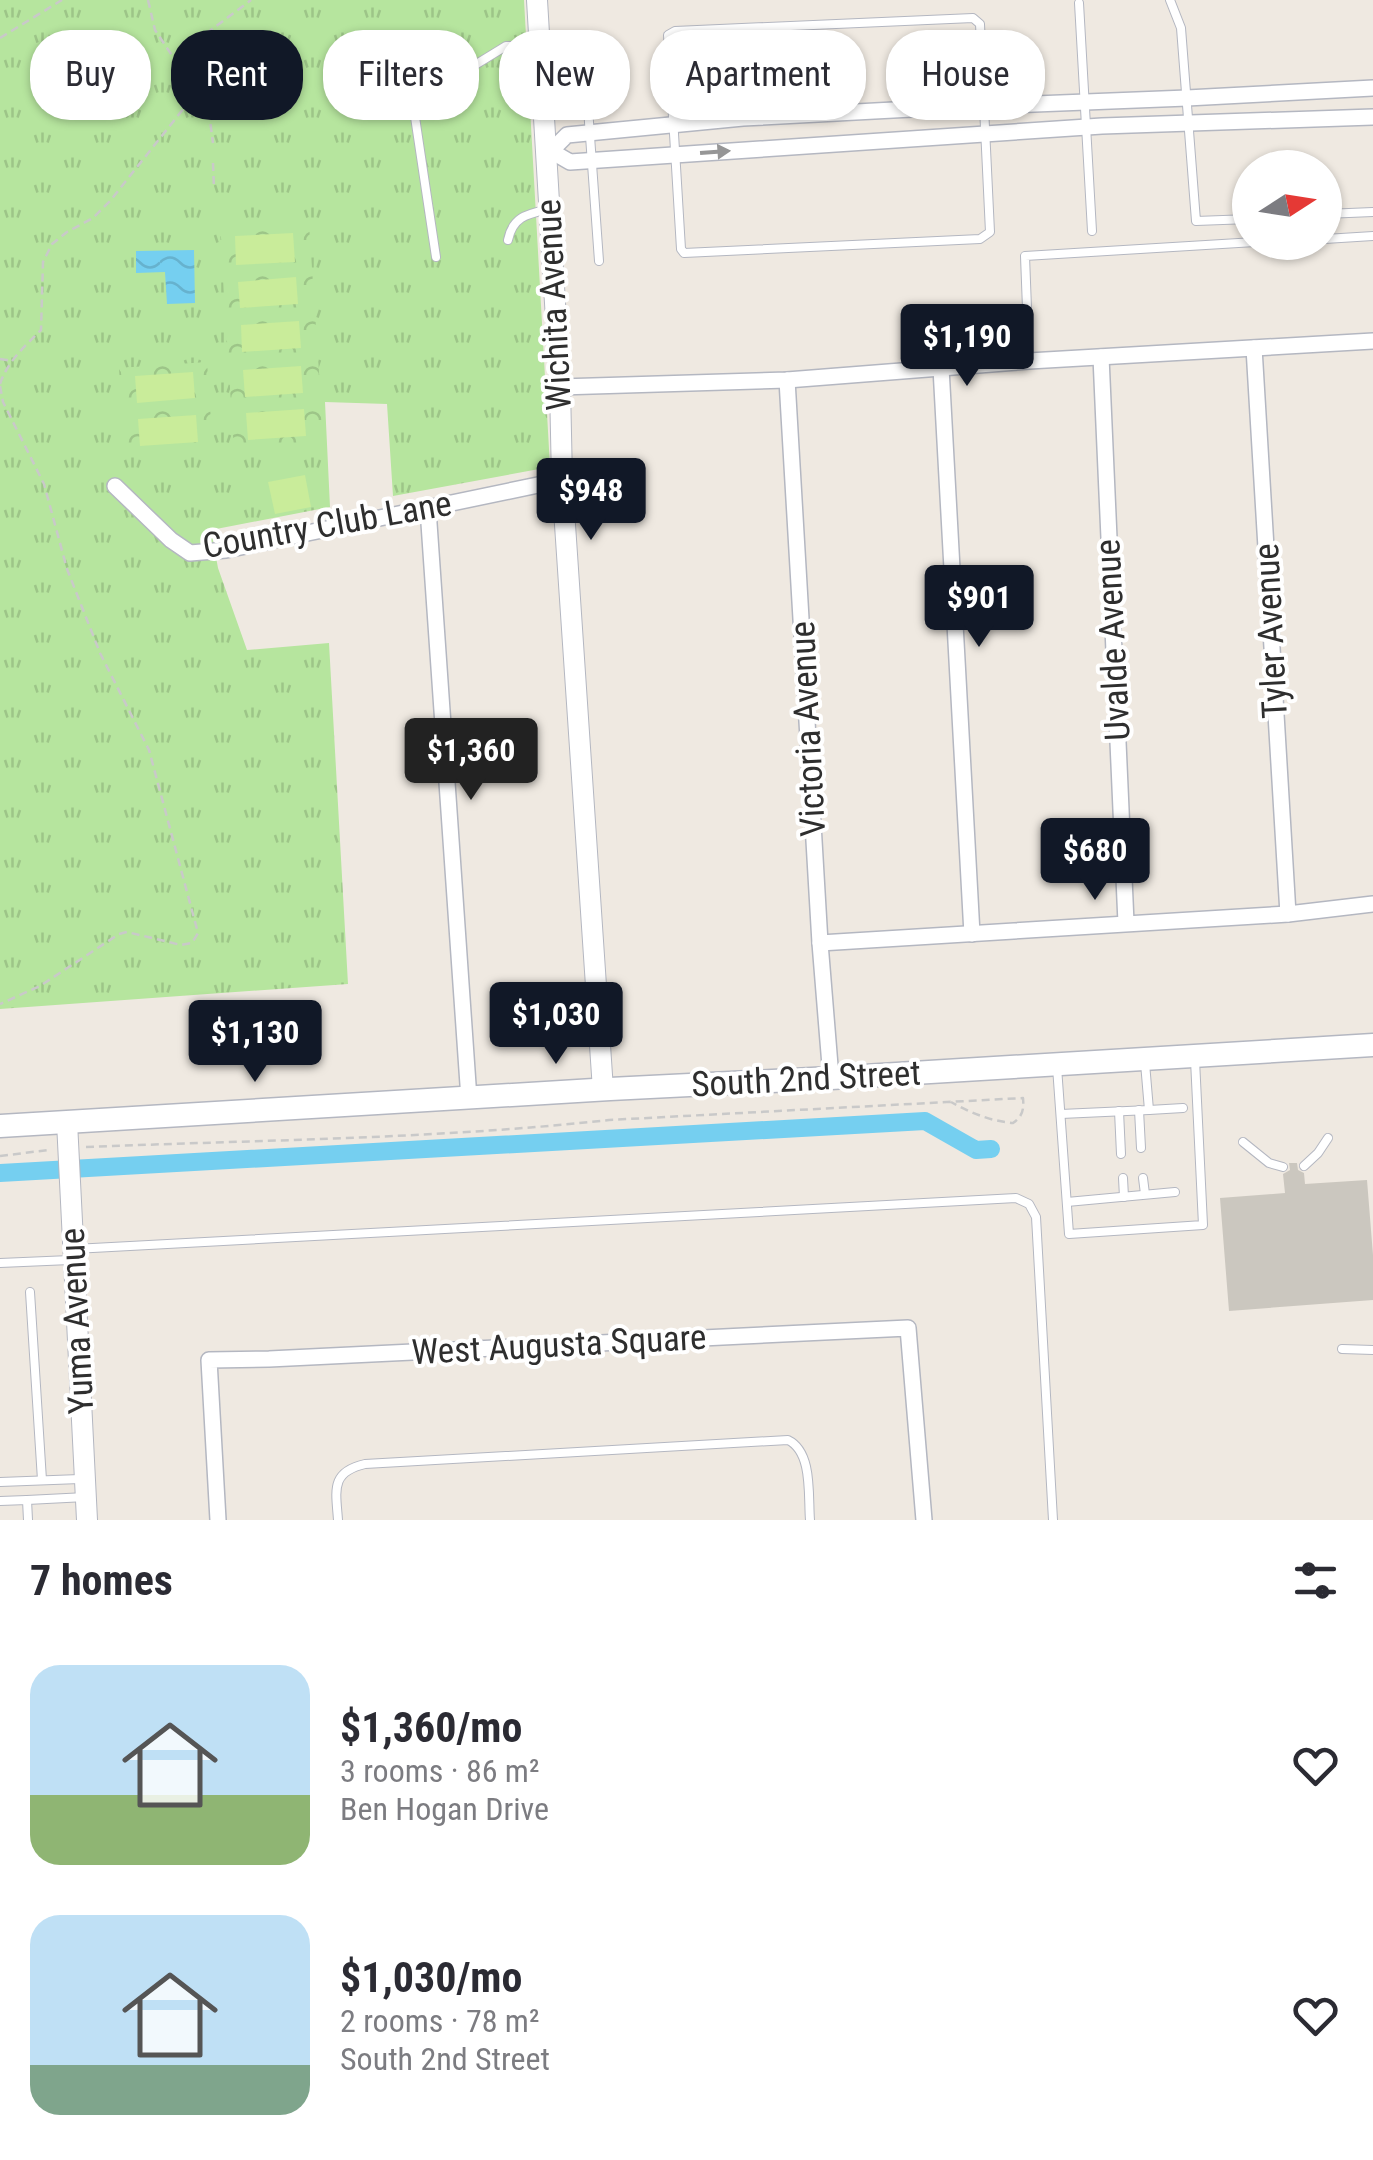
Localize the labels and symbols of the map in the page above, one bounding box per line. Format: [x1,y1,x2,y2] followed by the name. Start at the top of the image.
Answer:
[699,144,731,160] one-way arrow
[1232,150,1342,260] north arrow
[528,198,580,412] street label: Wichita Avenue
[886,304,1048,389] pin: $1,190
[532,458,650,543] pin: $948
[199,483,455,567] street label: Country Club Lane
[1087,538,1139,742] street label: Uvalde Avenue
[1246,542,1296,720] street label: Tyler Avenue
[920,565,1038,650] pin: $901
[782,620,834,838] street label: Victoria Avenue
[390,718,552,803] pin: $1,360
[1036,818,1154,903] pin: $680
[475,982,637,1067] pin: $1,030
[174,1000,336,1085] pin: $1,130
[690,1053,922,1105] street label: South 2nd Street
[52,1227,102,1415] street label: Yuma Avenue
[411,1317,707,1373] street label: West Augusta Square

